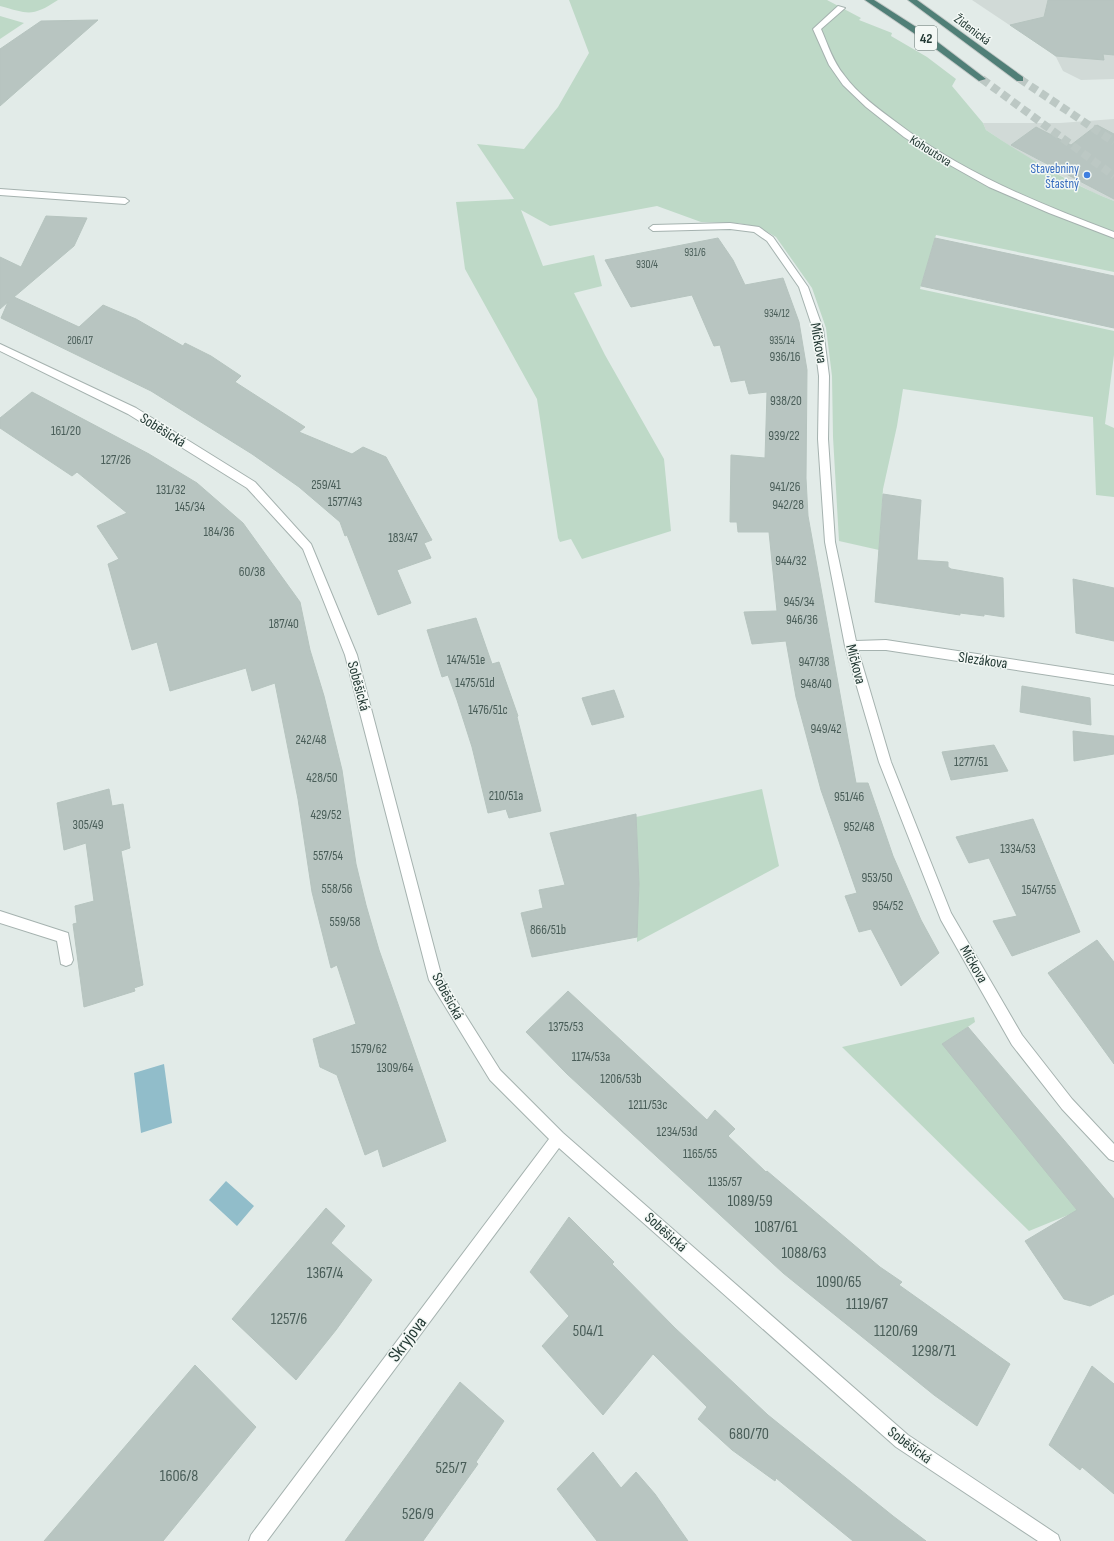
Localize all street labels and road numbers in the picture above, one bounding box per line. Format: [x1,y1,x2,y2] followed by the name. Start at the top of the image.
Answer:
[951,11,994,49] street label: Židenická
[915,26,937,50] road number: 42
[907,132,954,170] street label: Kohoutova
[806,321,831,365] street label: Míčkova
[136,409,189,452] street label: Soběšická
[841,642,870,686] street label: Míčkova
[957,648,1009,673] street label: Slezákova
[343,659,374,713] street label: Soběšická
[955,942,992,987] street label: Míčkova
[427,969,468,1023] street label: Soběšická
[641,1208,691,1256] street label: Soběšická
[384,1313,431,1366] street label: Skryjova
[884,1423,936,1468] street label: Soběšická

